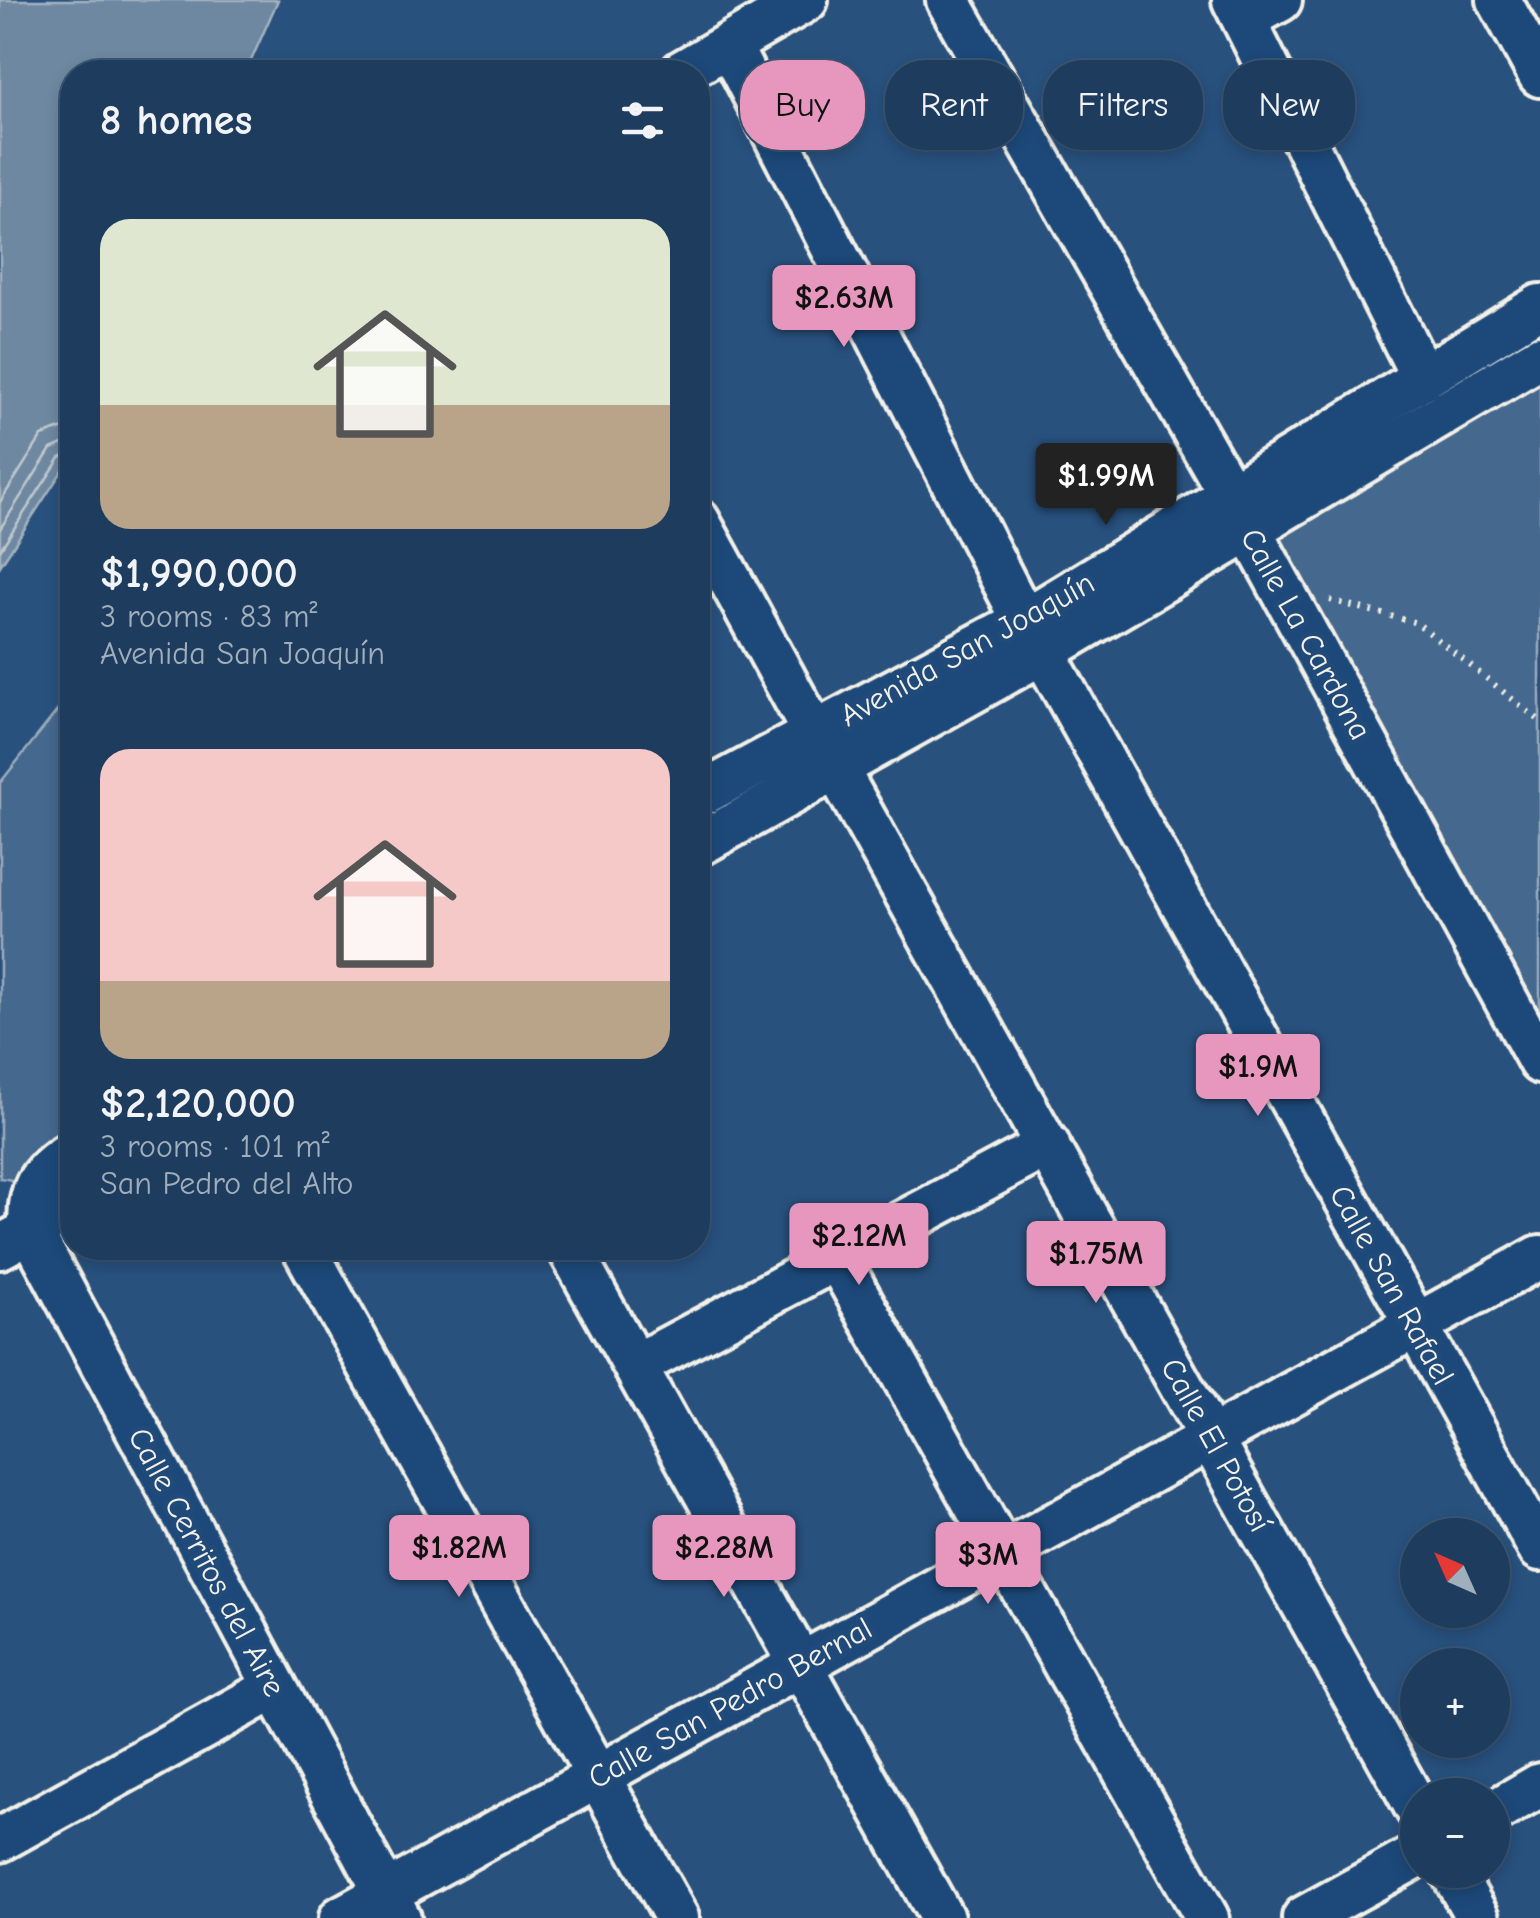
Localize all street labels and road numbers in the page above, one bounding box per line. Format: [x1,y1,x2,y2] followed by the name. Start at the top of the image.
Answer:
[1233,522,1379,746] street label: Calle La Cardona
[833,564,1101,734] street label: Avenida San Joaquín
[1322,1179,1462,1391] street label: Calle San Rafael
[1153,1352,1279,1539] street label: Calle El Potosí
[121,1421,293,1703] street label: Calle Cerritos del Aire
[582,1610,878,1796] street label: Calle San Pedro Bernal

